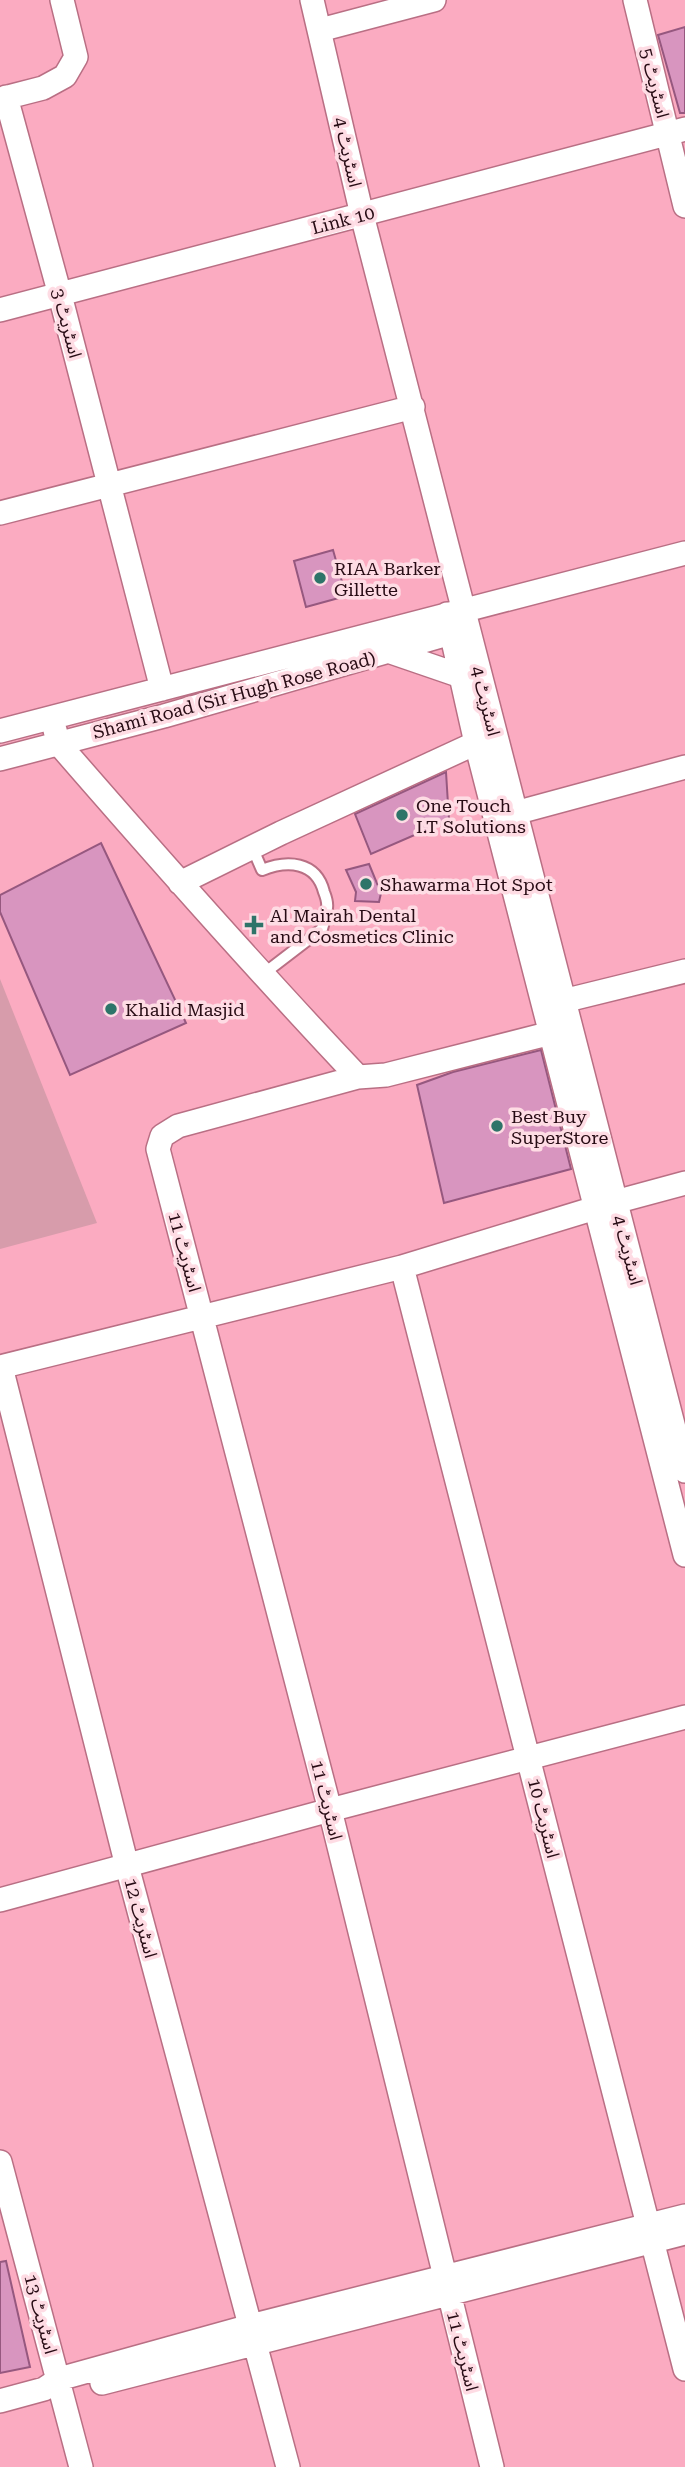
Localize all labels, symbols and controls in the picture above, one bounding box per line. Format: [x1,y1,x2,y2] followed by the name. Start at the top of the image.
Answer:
[635,46,674,120] street label: اسٹریٹ 5
[329,115,366,189] street label: اسٹریٹ 4
[309,202,377,238] street label: Link 10
[47,286,86,360] street label: اسٹریٹ 3
[334,558,441,600] place label: RIAA Barker Gillette
[312,570,328,586] marker: RIAA Barker Gillette
[90,647,378,743] street label: Shami Road (Sir Hugh Rose Road)
[466,664,505,738] street label: اسٹریٹ 4
[416,795,526,837] place label: One Touch I.T Solutions
[394,807,410,823] marker: One Touch I.T Solutions
[380,874,553,895] place label: Shawarma Hot Spot
[358,876,374,892] marker: Shawarma Hot Spot
[270,905,454,947] place label: Al Mairah Dental and Cosmetics Clinic
[244,915,264,935] marker: Al Mairah Dental and Cosmetics Clinic
[125,999,245,1020] place label: Khalid Masjid
[103,1001,119,1017] marker: Khalid Masjid
[511,1106,608,1148] place label: Best Buy SuperStore
[489,1118,505,1134] marker: Best Buy SuperStore
[163,1210,206,1294] street label: اسٹریٹ 11
[608,1213,647,1287] street label: اسٹریٹ 4
[306,1758,347,1842] street label: اسٹریٹ 11
[523,1776,564,1860] street label: اسٹریٹ 10
[119,1876,162,1960] street label: اسٹریٹ 12
[19,2272,62,2356] street label: اسٹریٹ 13
[442,2309,483,2393] street label: اسٹریٹ 11

